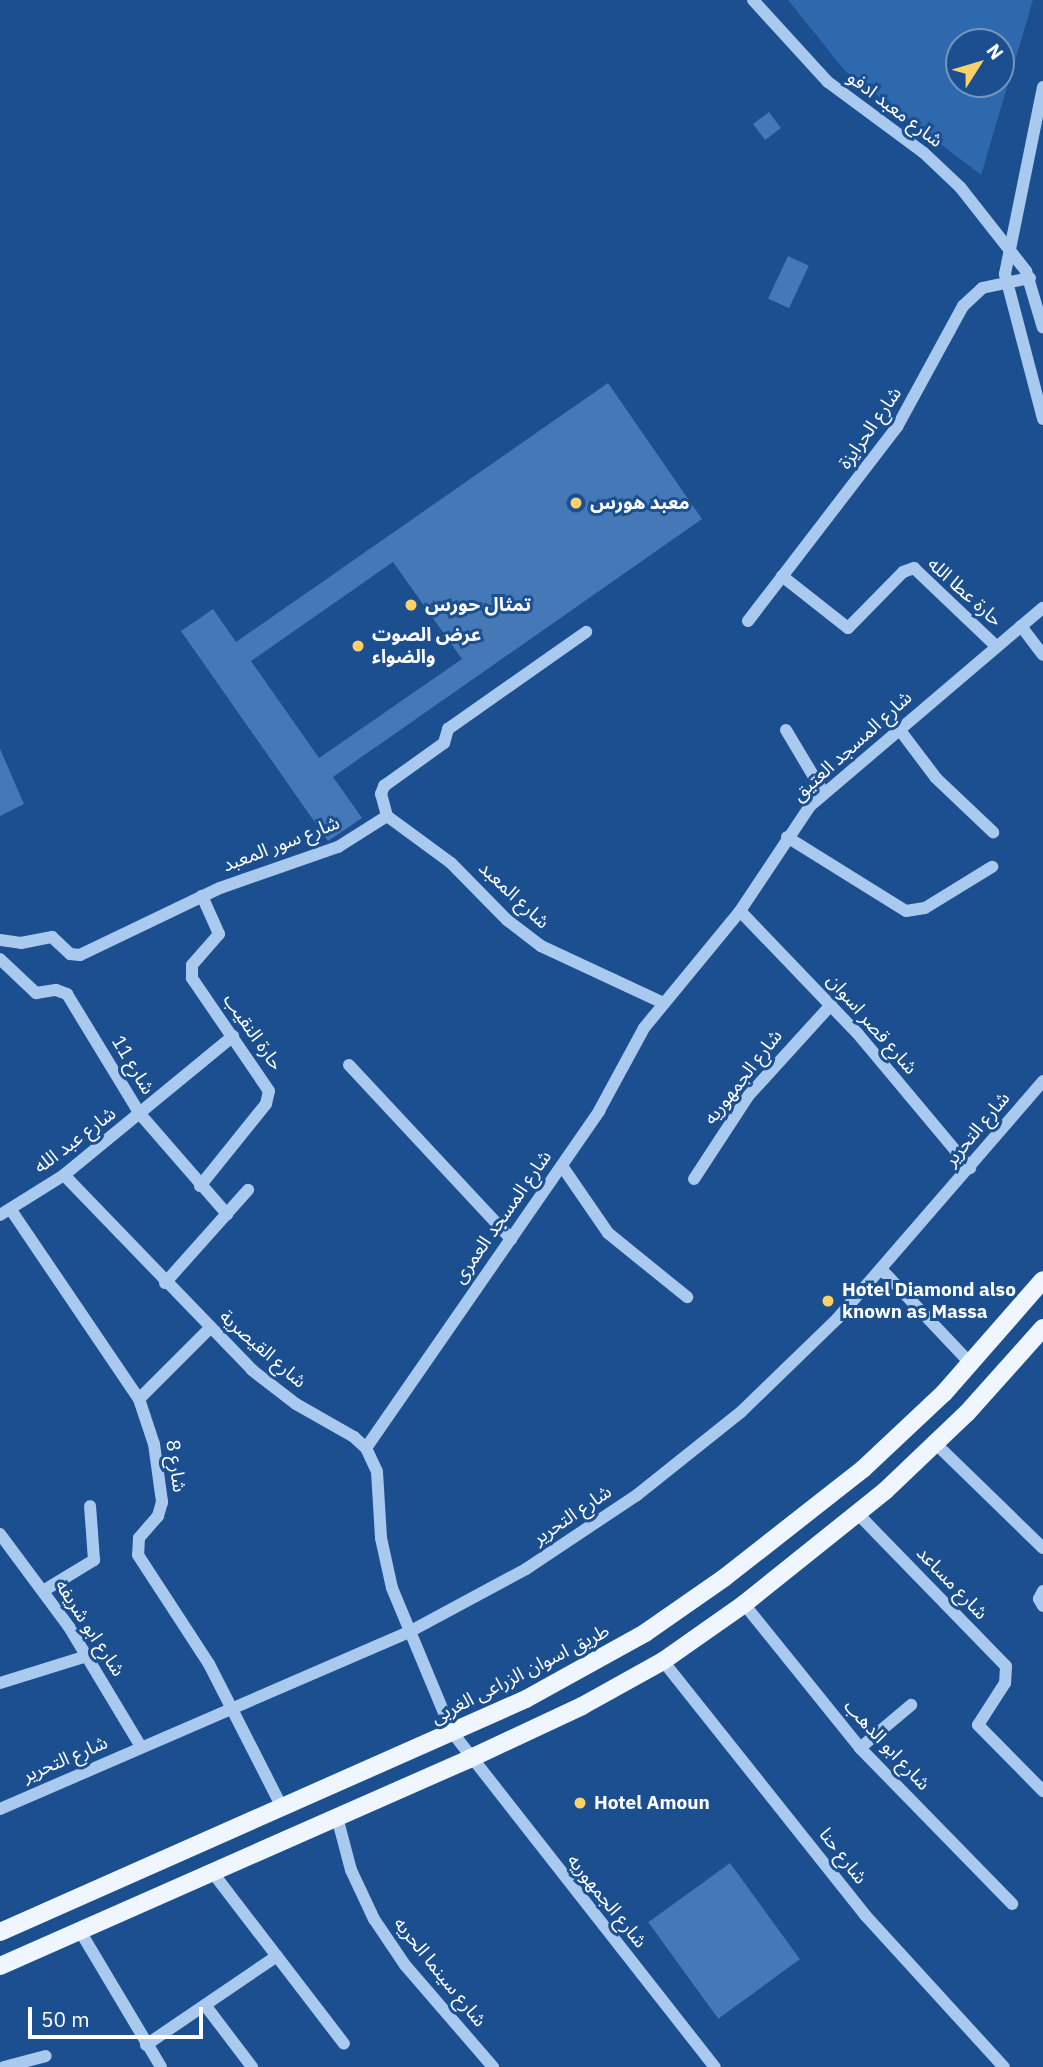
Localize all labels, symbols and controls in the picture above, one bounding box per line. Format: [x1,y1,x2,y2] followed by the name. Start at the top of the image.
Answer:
[945,28,1015,98] north arrow
[981,39,1009,64] text: N
[843,66,947,152] street label: شارع معبد ادفو
[833,383,907,473] street label: شارع الحرايزة
[590,492,690,514] place label: معبد هورس
[568,495,584,511] marker: معبد هورس
[923,553,1007,631] street label: حارة عطا الله
[425,594,531,616] place label: تمثال حورس
[403,597,419,613] marker: تمثال حورس
[372,624,481,668] place label: عرض الصوت والضواء
[350,638,366,654] marker: عرض الصوت والضواء
[787,686,917,806] street label: شارع المسجد العتيق
[219,811,343,877] street label: شارع سور المعبد
[474,856,554,934] street label: شارع المعبد
[822,969,922,1079] street label: شارع قصر اسوان
[218,989,288,1075] street label: حارة النقيب
[699,1025,787,1129] street label: شارع الجمهوريه
[107,1032,159,1098] street label: شارع 11
[939,1087,1015,1171] street label: شارع التحرير
[30,1102,120,1178] street label: شارع عبد الله
[448,1146,556,1288] street label: شارع المسجد العمرى
[842,1279,1016,1323] place label: Hotel Diamond also known as Massa
[820,1293,836,1309] marker: Hotel Diamond also known as Massa
[215,1305,311,1393] street label: شارع القيصرية
[161,1438,191,1494] street label: شارع 8
[528,1480,616,1550] street label: شارع التحرير
[912,1542,992,1624] street label: شارع مساعد
[50,1575,130,1681] street label: شارع ابو شريفه
[427,1619,613,1729] street label: طريق اسوان الزراعى الغربى
[839,1695,935,1795] street label: شارع ابو الدهب
[19,1731,111,1787] street label: شارع التحرير
[594,1792,710,1814] place label: Hotel Amoun
[572,1795,588,1811] marker: Hotel Amoun
[814,1823,872,1889] street label: شارع حنا
[562,1850,652,1952] street label: شارع الجمهوريه
[389,1913,491,2031] street label: شارع سينما الحريه
[32,1994,206,2038] scale bar
[41,2005,90,2033] text: 50 m

